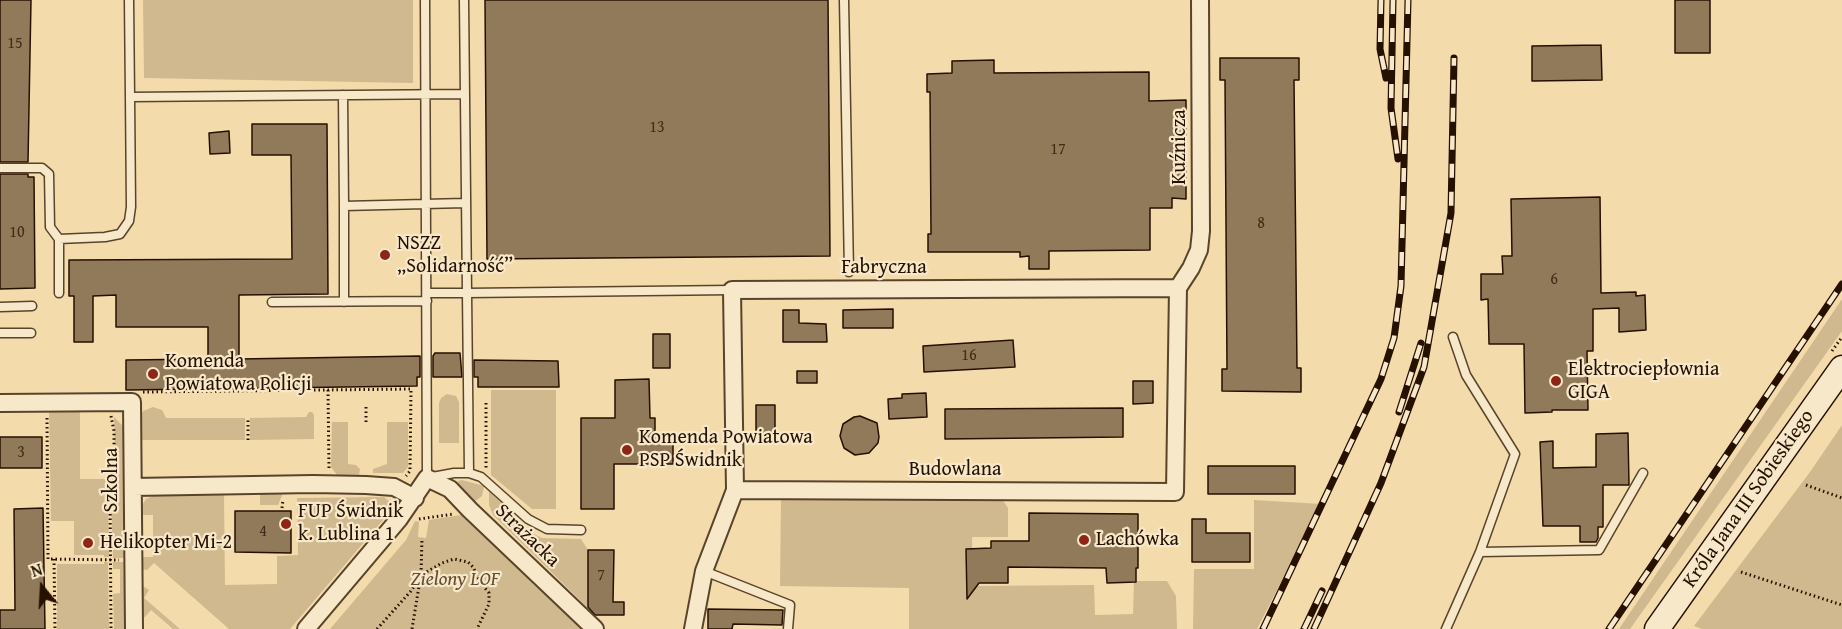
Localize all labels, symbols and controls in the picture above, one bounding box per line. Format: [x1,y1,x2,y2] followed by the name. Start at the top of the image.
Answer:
[7,34,23,54] house number: 15
[1168,109,1192,185] street label: Kuźnicza
[649,118,665,138] house number: 13
[1050,140,1066,160] house number: 17
[1257,214,1265,234] house number: 8
[9,223,25,243] house number: 10
[397,232,513,279] place label: NSZZ „Solidarność”
[378,248,392,262] marker: NSZZ „Solidarność”
[841,256,927,280] street label: Fabryczna
[1550,270,1558,290] house number: 6
[961,346,977,366] house number: 16
[165,350,312,397] place label: Komenda Powiatowa Policji
[1568,358,1719,405] place label: Elektrociepłownia GIGA
[146,367,160,381] marker: Komenda Powiatowa Policji
[1549,374,1563,388] marker: Elektrociepłownia GIGA
[1678,405,1820,593] street label: Króla Jana III Sobieskiego
[639,426,813,473] place label: Komenda Powiatowa PSP Świdnik
[17,443,25,463] house number: 3
[620,443,634,457] marker: Komenda Powiatowa PSP Świdnik
[100,448,124,512] street label: Szkolna
[909,458,1001,482] street label: Budowlana
[490,499,564,573] street label: Strażacka
[298,500,403,547] place label: FUP Świdnik k. Lublina 1
[279,517,293,531] marker: FUP Świdnik k. Lublina 1
[259,522,267,542] house number: 4
[1096,528,1179,552] place label: Lachówka
[100,531,232,555] place label: Helikopter Mi-2
[1077,533,1091,547] marker: Lachówka
[81,536,95,550] marker: Helikopter Mi-2
[12,557,72,617] north arrow
[28,557,45,583] text: N
[597,566,605,586] house number: 7
[410,568,500,592] park label: Zielony LOF

